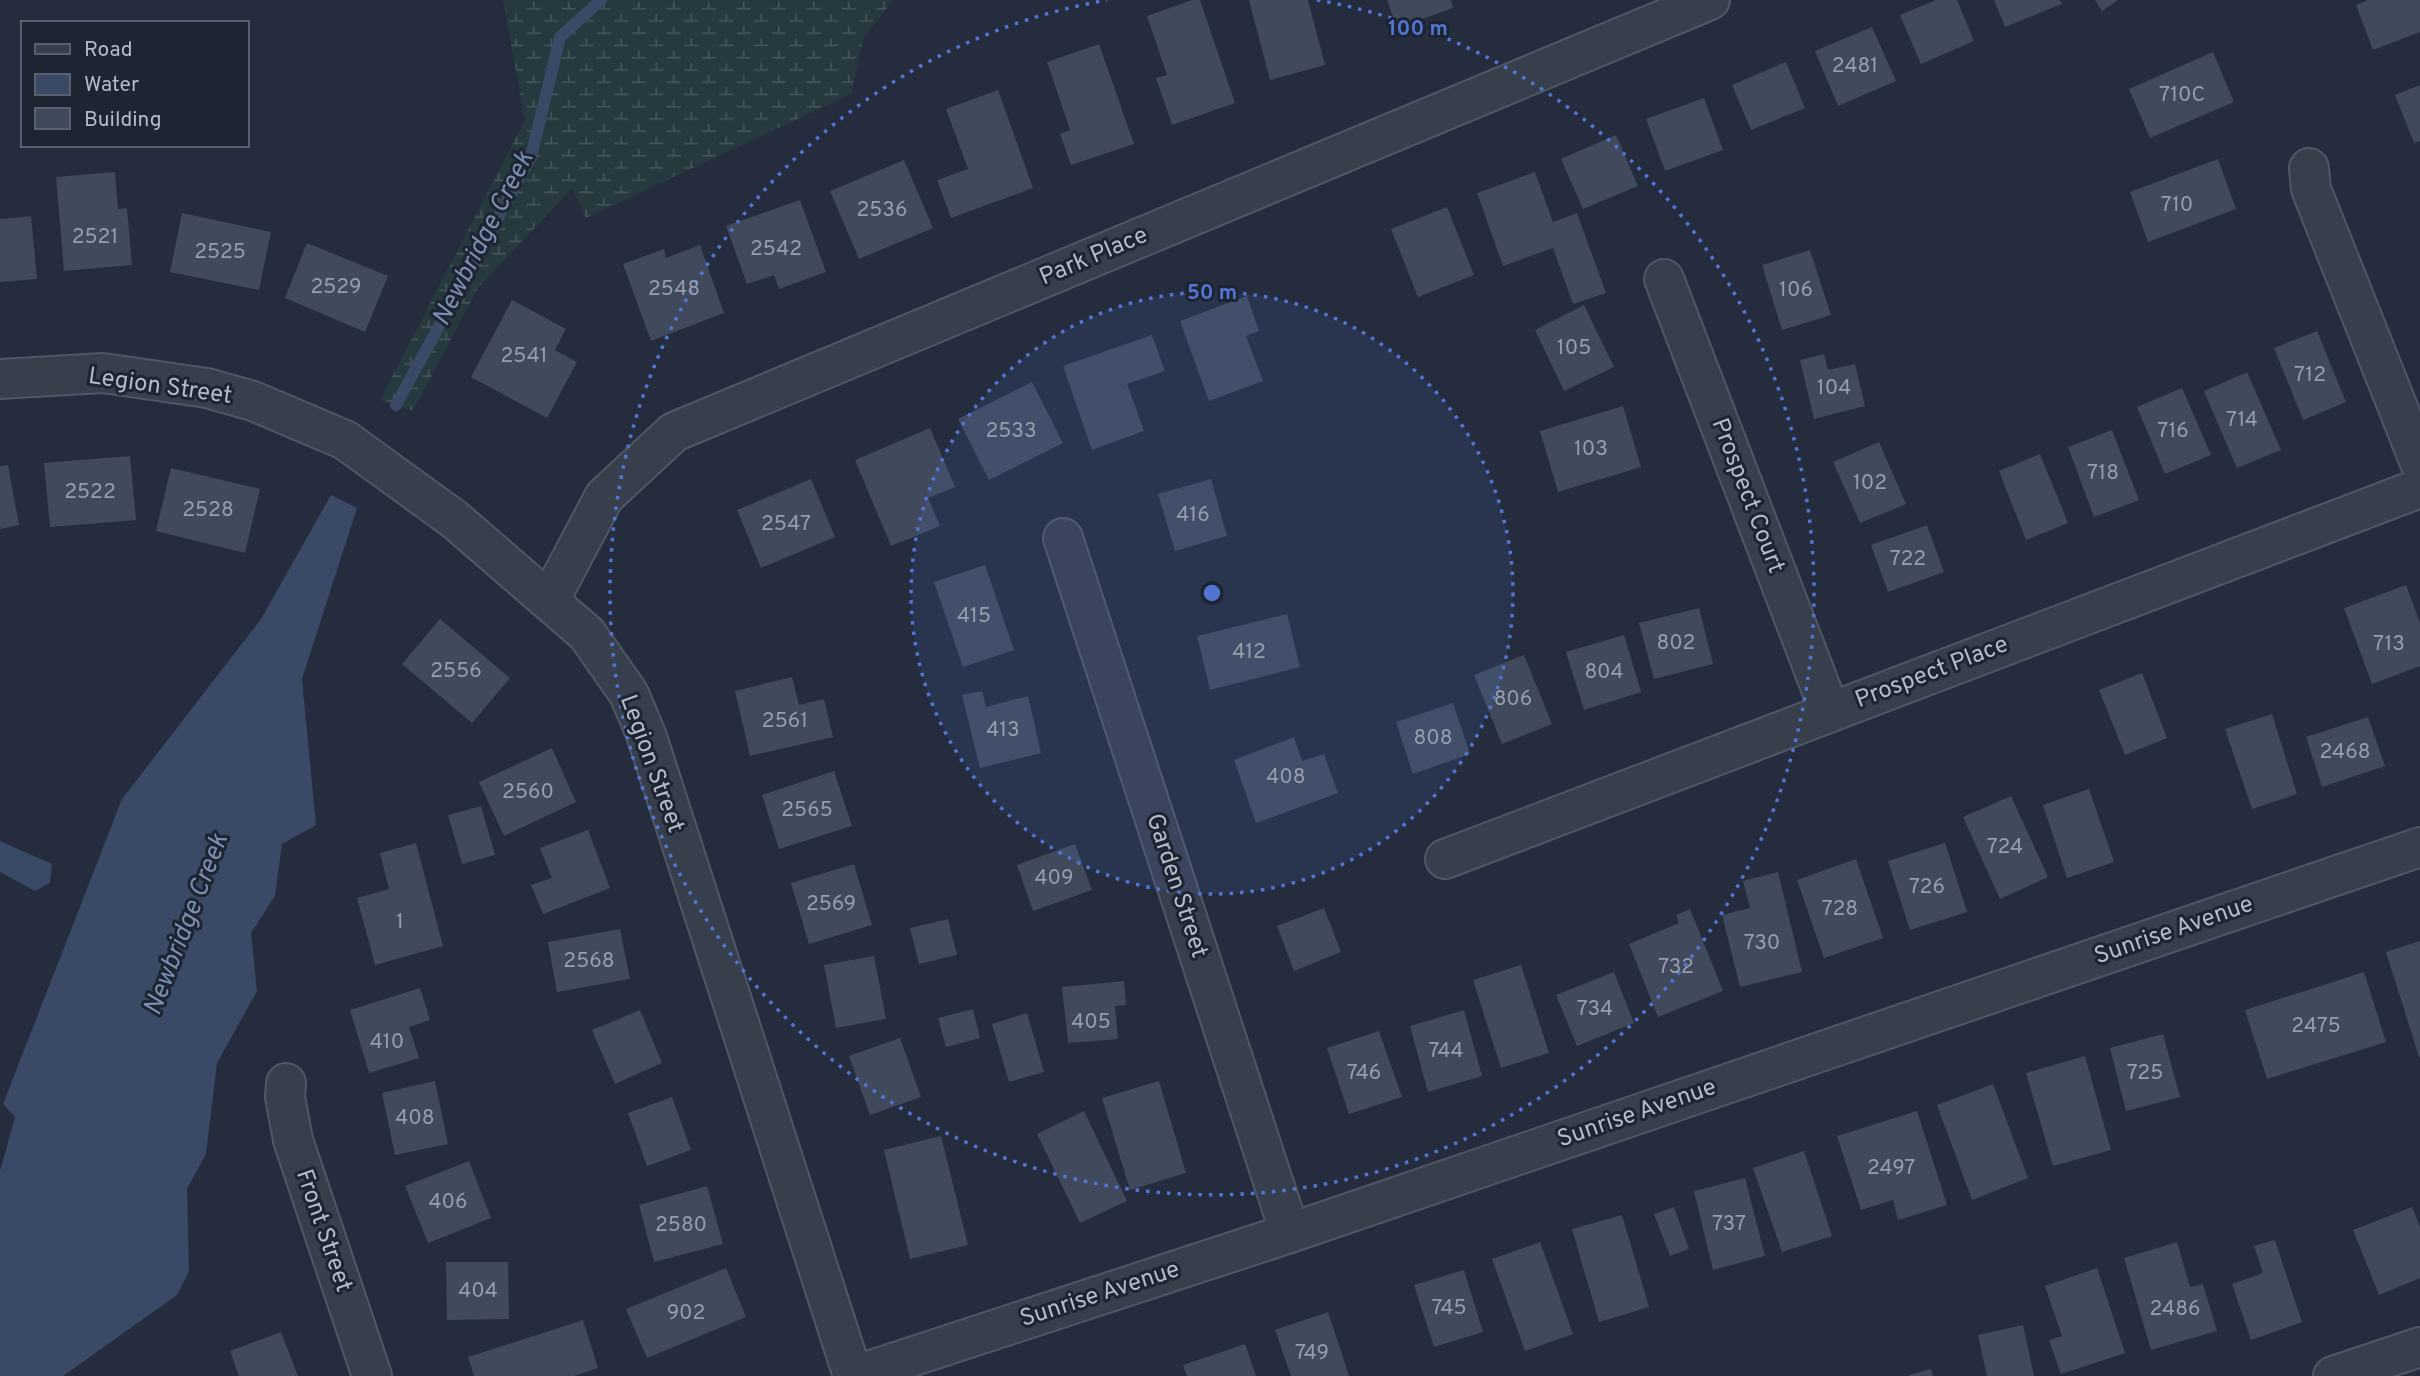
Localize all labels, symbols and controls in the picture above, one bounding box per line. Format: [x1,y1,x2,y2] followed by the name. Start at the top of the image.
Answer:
[1388,16,1448,43] text: 100 m
[21,21,248,147] legend
[84,37,133,64] text: Road
[1832,53,1878,80] house number: 2481
[84,72,139,99] text: Water
[2159,82,2205,109] house number: 710C
[84,107,162,134] text: Building
[426,145,543,332] water label: Newbridge Creek
[2161,192,2193,219] house number: 710
[856,197,908,224] house number: 2536
[1035,221,1153,293] street label: Park Place
[72,224,118,251] house number: 2521
[750,236,802,263] house number: 2542
[194,239,246,266] house number: 2525
[310,274,362,301] house number: 2529
[648,276,700,303] house number: 2548
[1779,277,1813,304] house number: 106
[1187,280,1237,307] text: 50 m
[1557,335,1591,362] house number: 105
[500,343,548,370] house number: 2541
[86,362,234,412] street label: Legion Street
[2294,362,2326,389] house number: 712
[1817,375,1851,402] house number: 104
[2226,407,2258,434] house number: 714
[1704,414,1790,578] street label: Prospect Court
[985,418,1037,445] house number: 2533
[2157,418,2189,445] house number: 716
[1574,436,1608,463] house number: 103
[2087,460,2119,487] house number: 718
[1853,470,1887,497] house number: 102
[64,479,116,506] house number: 2522
[182,497,234,524] house number: 2528
[1176,502,1210,529] house number: 416
[761,511,811,538] house number: 2547
[1890,546,1926,573] house number: 722
[1200,581,1224,605] centre of rings
[957,603,991,630] house number: 415
[1657,630,1695,657] house number: 802
[1851,630,2013,716] street label: Prospect Place
[2373,631,2405,658] house number: 713
[1232,639,1266,666] house number: 412
[430,658,482,685] house number: 2556
[1584,659,1624,686] house number: 804
[1494,686,1532,713] house number: 806
[612,691,690,837] street label: Legion Street
[762,708,808,735] house number: 2561
[986,717,1020,744] house number: 413
[1414,725,1452,752] house number: 808
[2319,739,2371,766] house number: 2468
[1266,764,1306,791] house number: 408
[502,779,554,806] house number: 2560
[781,797,833,824] house number: 2565
[1139,810,1213,962] street label: Garden Street
[137,829,237,1020] water label: Newbridge Creek
[1987,834,2023,861] house number: 724
[1034,865,1074,892] house number: 409
[1909,874,1945,901] house number: 726
[2091,890,2257,972] street label: Sunrise Avenue
[806,891,856,918] house number: 2569
[1822,896,1858,923] house number: 728
[396,909,404,936] house number: 1
[1744,930,1780,957] house number: 730
[563,948,615,975] house number: 2568
[1658,954,1694,981] house number: 732
[1577,996,1613,1023] house number: 734
[1071,1009,1111,1036] house number: 405
[2291,1013,2341,1040] house number: 2475
[370,1029,404,1056] house number: 410
[1429,1038,1463,1065] house number: 744
[1347,1060,1381,1087] house number: 746
[2127,1060,2163,1087] house number: 725
[1554,1073,1720,1155] street label: Sunrise Avenue
[395,1105,435,1132] house number: 408
[1867,1155,1915,1182] house number: 2497
[288,1166,358,1296] street label: Front Street
[428,1189,468,1216] house number: 406
[1712,1211,1746,1238] house number: 737
[655,1212,707,1239] house number: 2580
[1016,1255,1184,1335] street label: Sunrise Avenue
[458,1278,498,1305] house number: 404
[1432,1295,1466,1322] house number: 745
[2149,1296,2201,1323] house number: 2486
[667,1300,705,1327] house number: 902
[1295,1340,1329,1367] house number: 749

